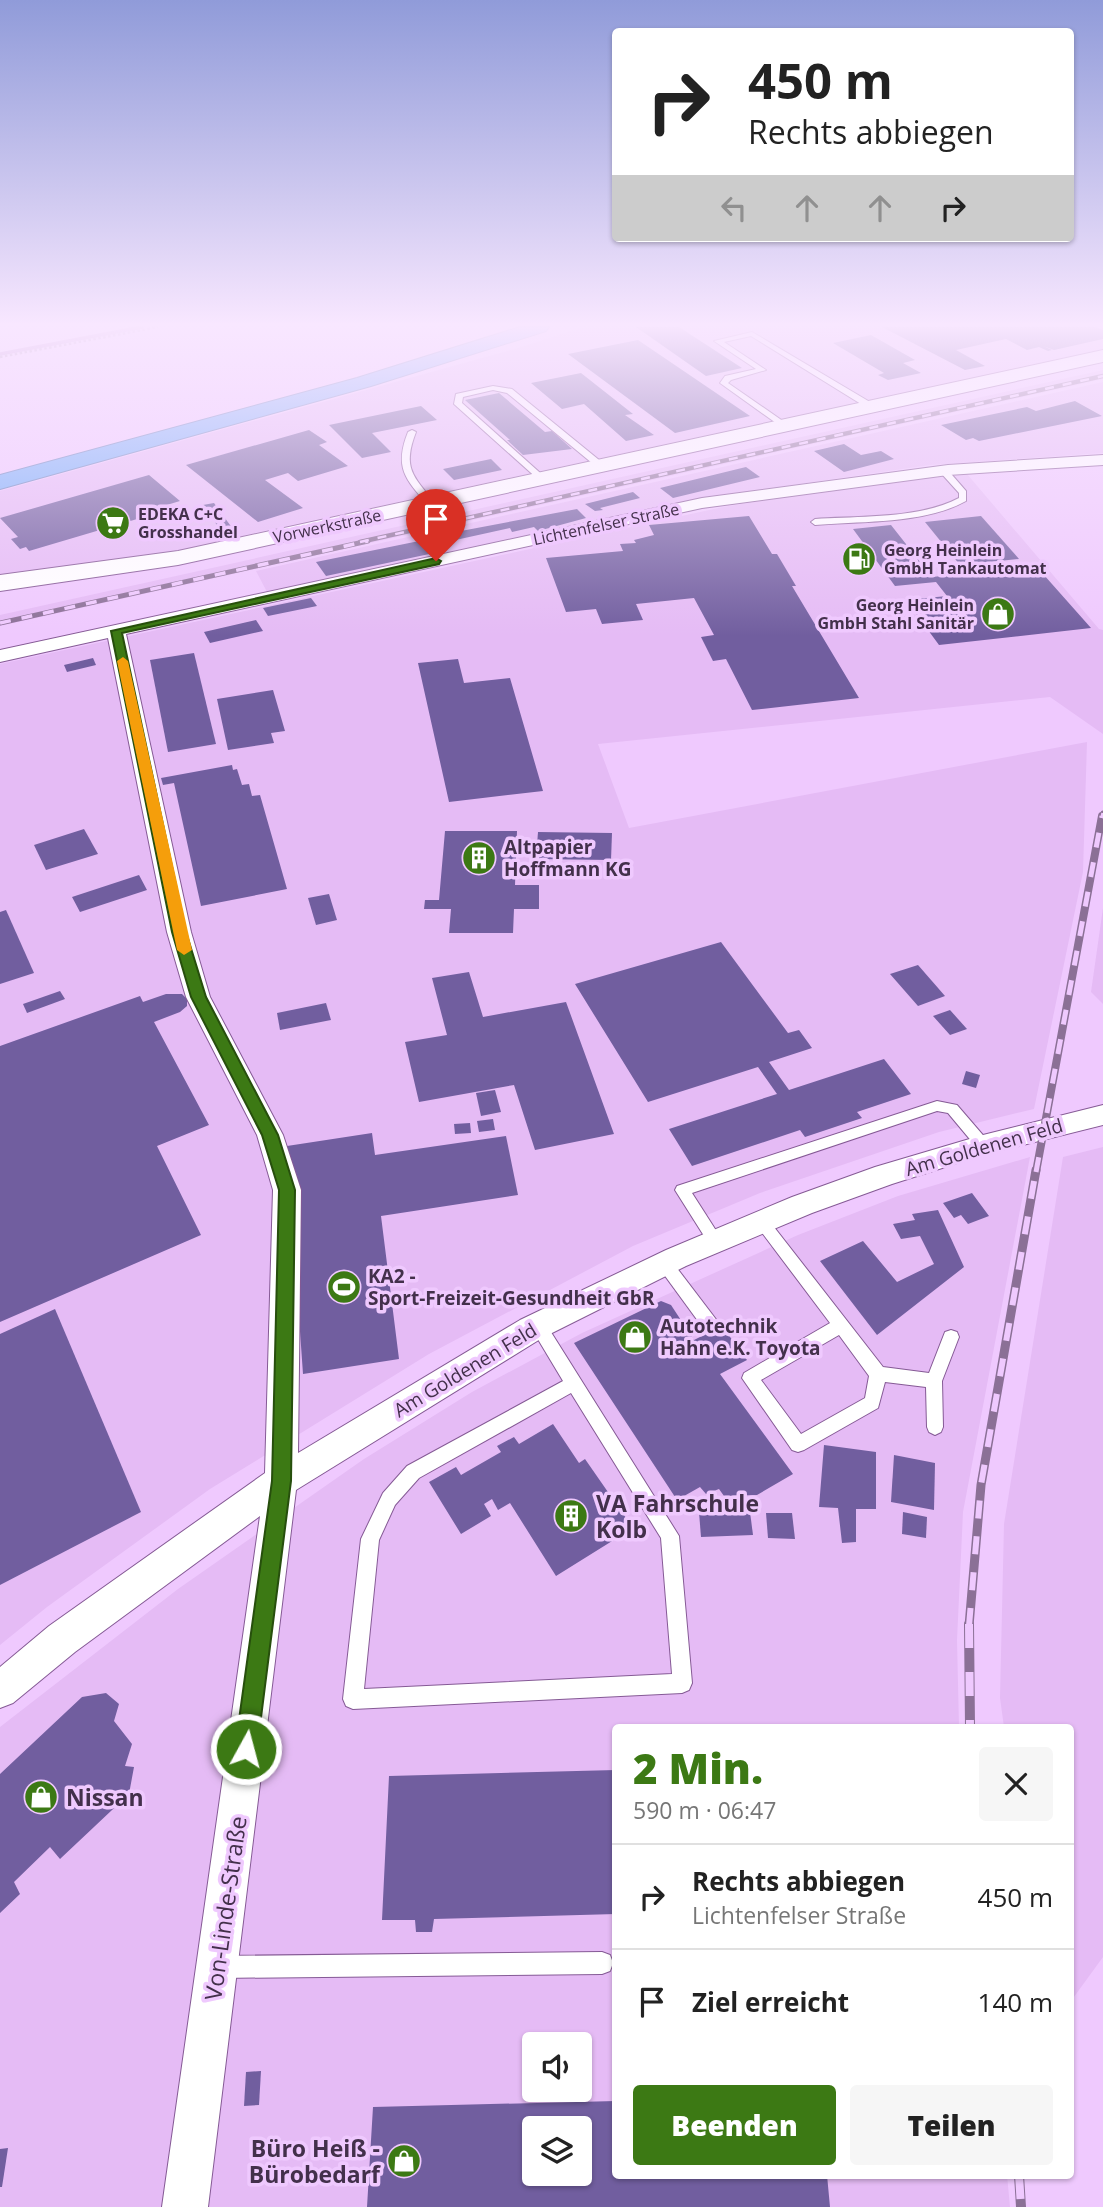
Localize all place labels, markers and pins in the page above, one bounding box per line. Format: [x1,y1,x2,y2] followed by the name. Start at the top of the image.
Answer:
[406,489,466,561] pin
[138,503,238,543] place label: EDEKA C+C Grosshandel
[94,504,132,542] supermarket icon: EDEKA C+C Grosshandel
[884,539,1047,579] place label: Georg Heinlein GmbH Tankautomat
[840,540,878,578] fuel station icon: Georg Heinlein GmbH Tankautomat
[817,594,974,634] place label: Georg Heinlein GmbH Stahl Sanitär
[979,595,1017,633] shop icon: Georg Heinlein GmbH Stahl Sanitär
[504,834,631,882] place label: Altpapier Hoffmann KG
[460,839,498,877] building icon: Altpapier Hoffmann KG
[368,1263,655,1311] place label: KA2 - Sport-Freizeit-Gesundheit GbR
[325,1268,363,1306] sports icon: KA2 - Sport-Freizeit-Gesundheit GbR
[660,1313,821,1361] place label: Autotechnik Hahn e.K. Toyota
[616,1318,654,1356] shop icon: Autotechnik Hahn e.K. Toyota
[596,1487,759,1545] place label: VA Fahrschule Kolb
[552,1497,590,1535] building icon: VA Fahrschule Kolb
[22,1778,60,1816] shop icon: Nissan
[66,1781,144,1813] place label: Nissan
[249,2132,381,2190] place label: Büro Heiß - Bürobedarf
[385,2142,423,2180] shop icon: Büro Heiß - Bürobedarf

